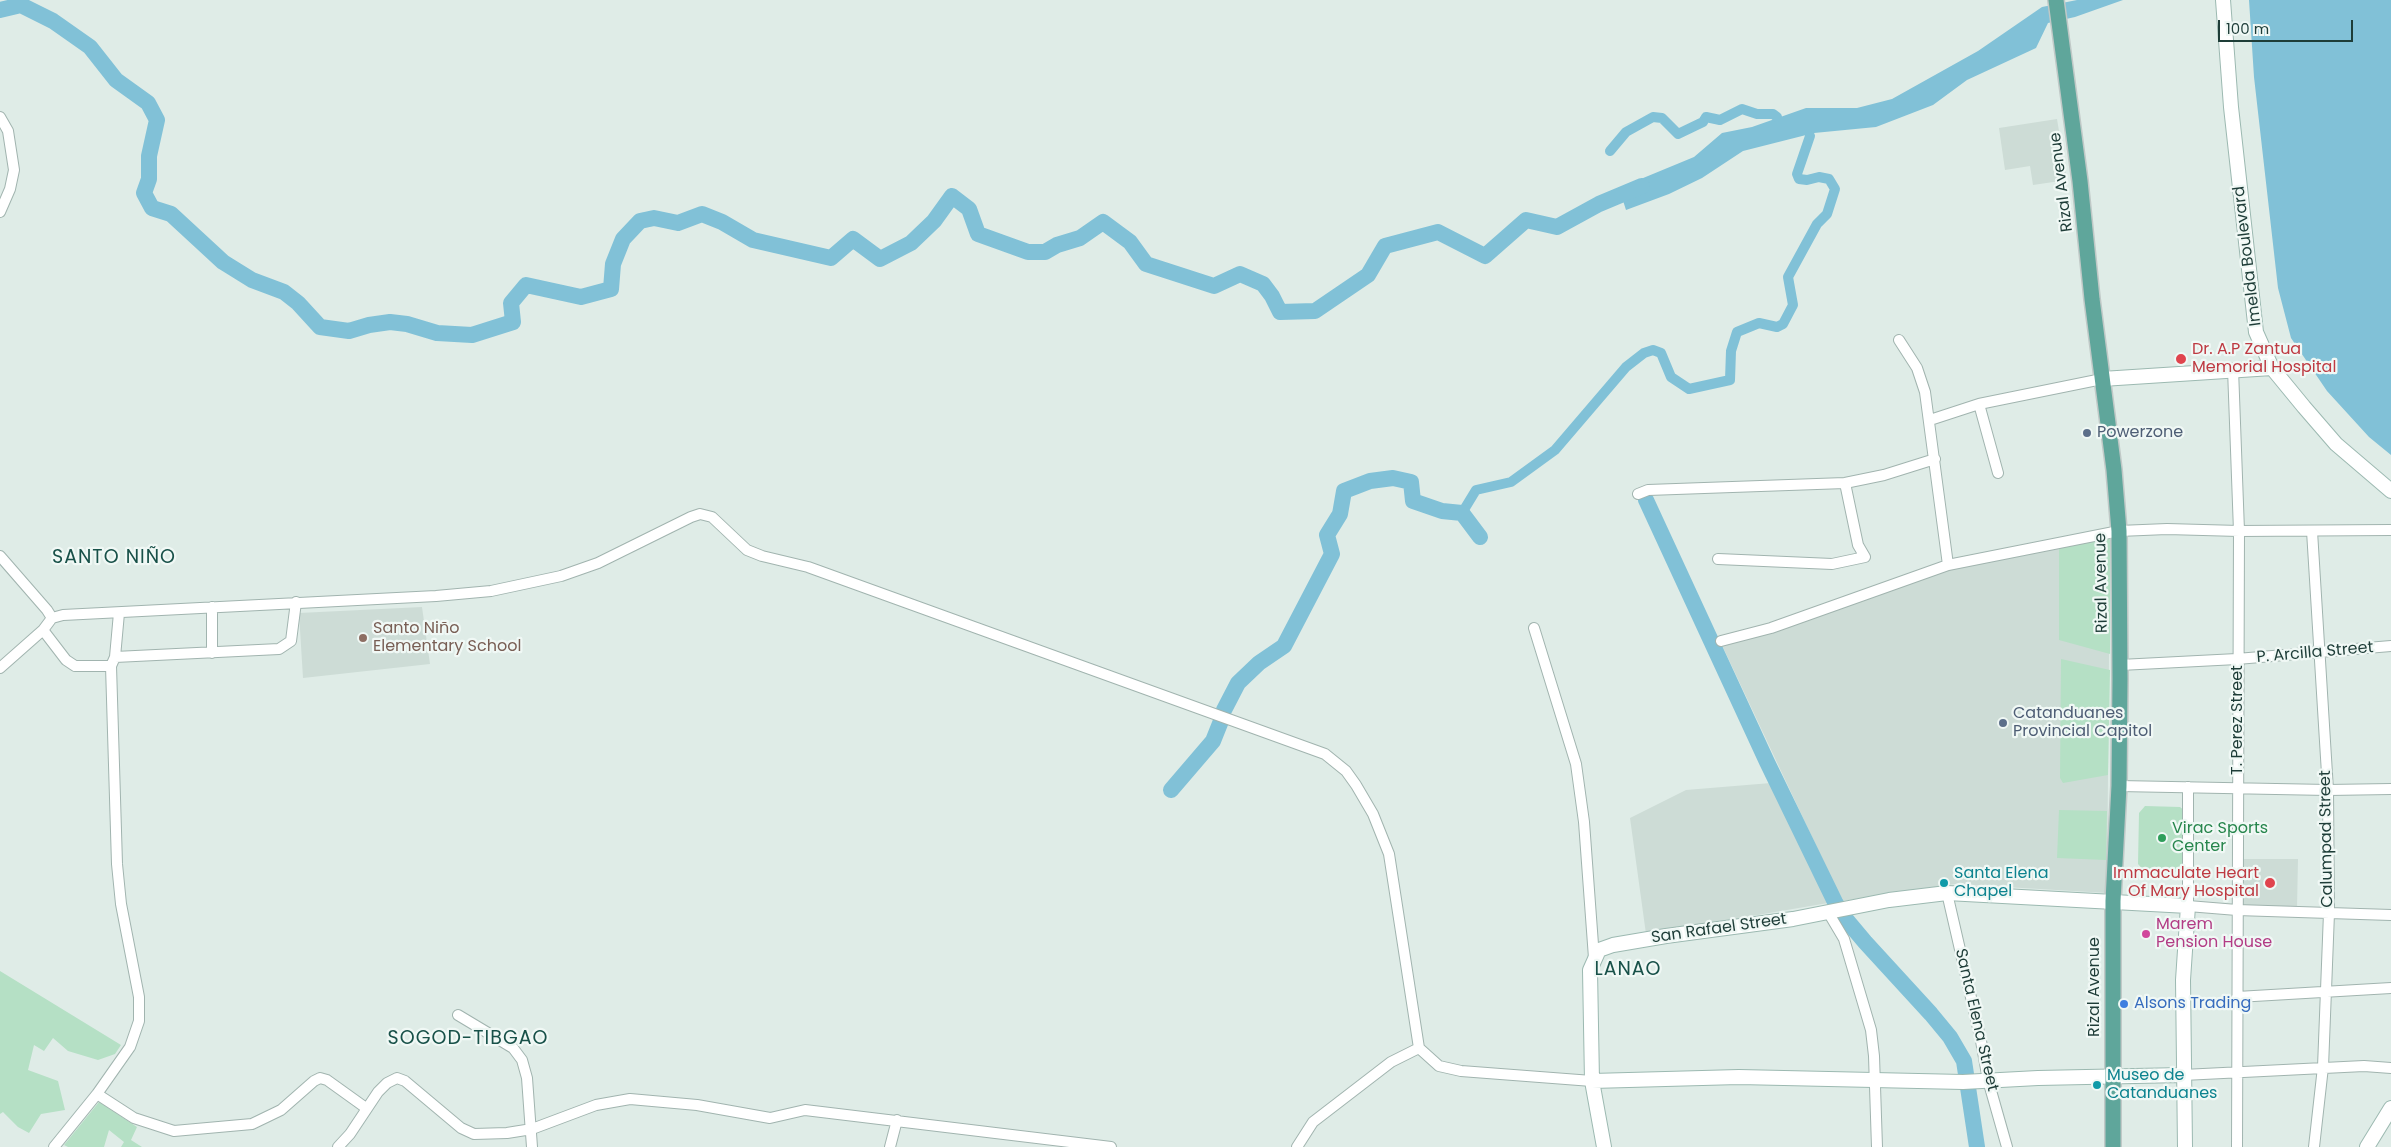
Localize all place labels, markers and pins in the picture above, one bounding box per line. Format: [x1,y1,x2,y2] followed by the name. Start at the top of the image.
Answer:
[2192,340,2336,378] place label: Dr. A.P Zantua Memorial Hospital
[2174,352,2188,366] marker: Dr. A.P Zantua Memorial Hospital
[2097,423,2183,443] place label: Powerzone
[2081,427,2093,439] marker: Powerzone
[373,619,521,657] place label: Santo Niño Elementary School
[357,632,369,644] marker: Santo Niño Elementary School
[2013,704,2152,742] place label: Catanduanes Provincial Capitol
[1997,717,2009,729] marker: Catanduanes Provincial Capitol
[2172,819,2268,857] place label: Virac Sports Center
[2156,832,2168,844] marker: Virac Sports Center
[1954,864,2048,902] place label: Santa Elena Chapel
[2113,864,2259,902] place label: Immaculate Heart Of Mary Hospital
[2263,876,2277,890] marker: Immaculate Heart Of Mary Hospital
[1938,877,1950,889] marker: Santa Elena Chapel
[2156,915,2272,953] place label: Marem Pension House
[2140,928,2152,940] marker: Marem Pension House
[2134,994,2251,1014] place label: Alsons Trading
[2118,998,2130,1010] marker: Alsons Trading
[2107,1066,2217,1104] place label: Museo de Catanduanes
[2091,1079,2103,1091] marker: Museo de Catanduanes

